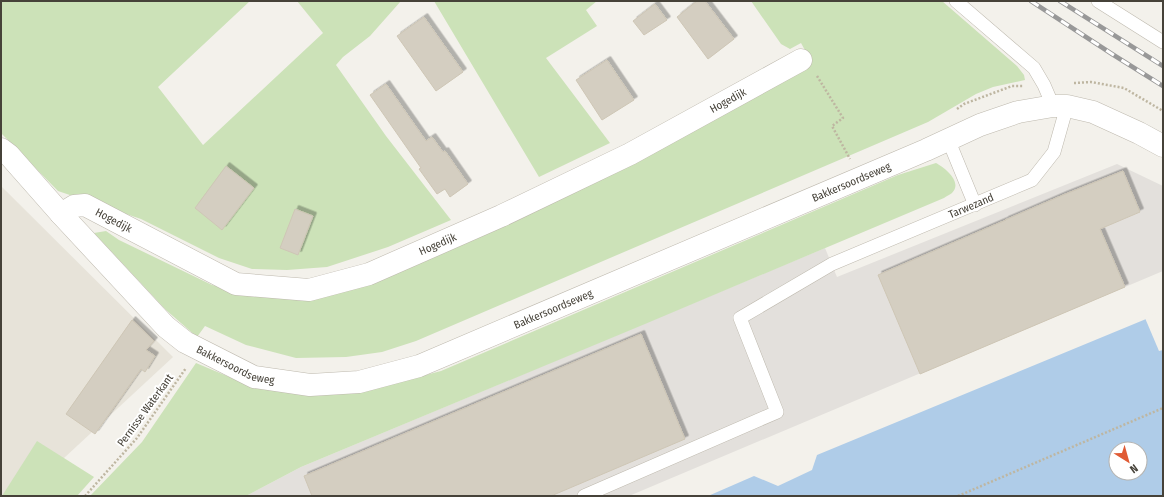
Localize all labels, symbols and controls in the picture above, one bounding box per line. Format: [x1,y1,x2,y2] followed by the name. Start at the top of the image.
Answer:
[708,85,749,116] street label: Hogedijk
[810,159,894,205] street label: Bakkersoordseweg
[947,191,996,221] street label: Tarwezand
[93,206,135,236] street label: Hogedijk
[417,230,459,258] street label: Hogedijk
[512,286,595,332] street label: Bakkersoordseweg
[194,343,276,387] street label: Bakkersoordseweg
[115,371,176,449] street label: Pernisse Waterkant
[1108,441,1148,481] north arrow
[1127,461,1140,476] text: N

